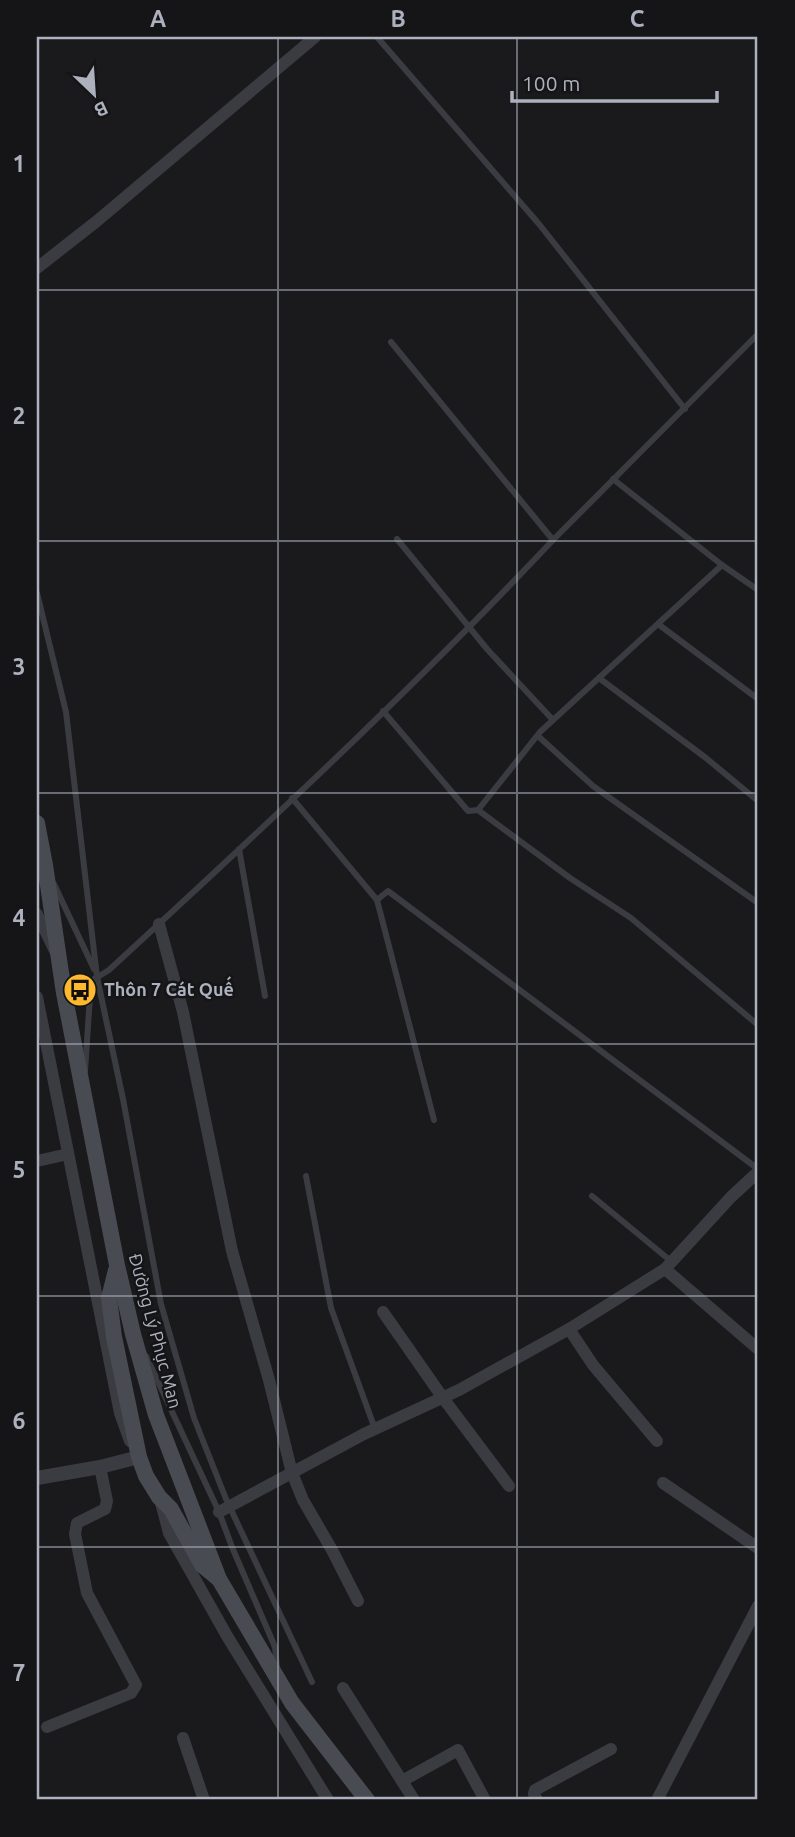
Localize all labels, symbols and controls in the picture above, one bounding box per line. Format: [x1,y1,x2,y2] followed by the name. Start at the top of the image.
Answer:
[150,6,166,31] text: A
[390,6,406,31] text: B
[630,6,645,31] text: C
[60,60,130,130] north arrow
[512,60,716,104] scale bar
[522,71,580,95] text: 100 m
[91,97,112,122] text: B
[13,151,25,176] text: 1
[13,403,25,428] text: 2
[13,654,25,679] text: 3
[13,905,26,930] text: 4
[61,971,99,1009] bus stop icon: Thôn 7 Cát Quế
[104,976,234,999] place label: Thôn 7 Cát Quế
[13,1157,25,1182] text: 5
[126,1251,186,1410] street label: Đường Lý Phục Man
[13,1408,26,1433] text: 6
[13,1660,25,1685] text: 7

